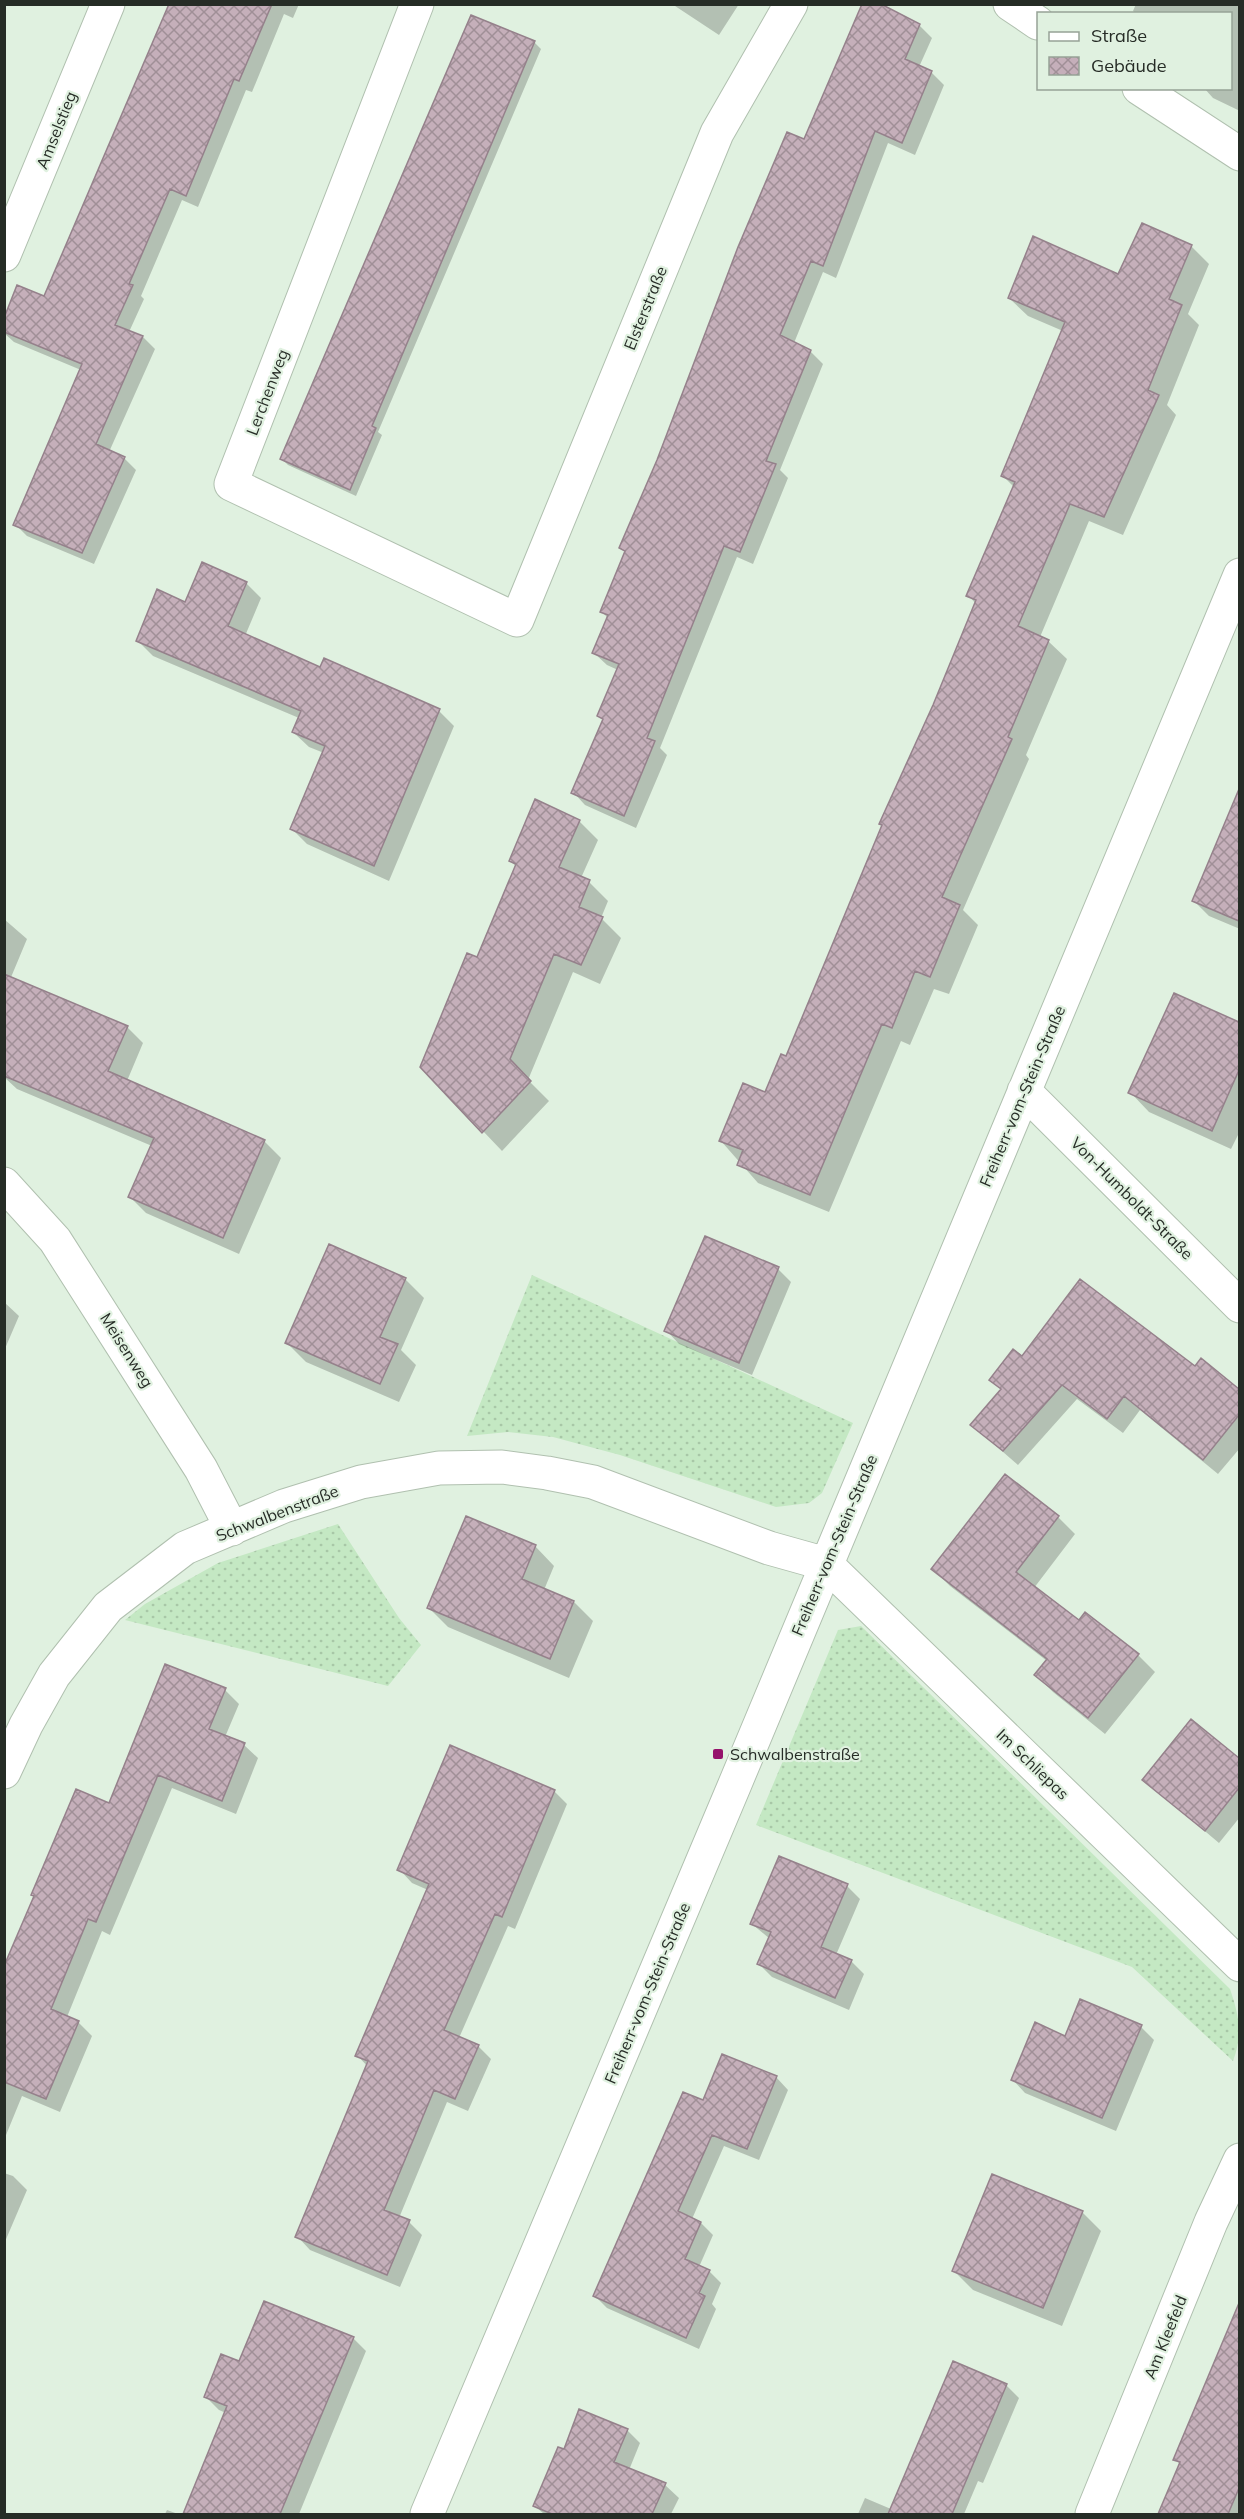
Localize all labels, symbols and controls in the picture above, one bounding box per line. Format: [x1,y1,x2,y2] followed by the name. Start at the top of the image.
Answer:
[1037,12,1232,90] legend
[1091,24,1147,47] text: Straße
[1091,54,1167,77] text: Gebäude
[31,88,81,172] street label: Amselstieg
[619,263,671,353] street label: Elsterstraße
[241,346,293,438] street label: Lerchenweg
[975,1003,1069,1189] street label: Freiherr-vom-Stein-Straße
[1067,1133,1197,1263] street label: Von-Humboldt-Straße
[96,1309,158,1391] street label: Meisenweg
[787,1452,881,1638] street label: Freiherr-vom-Stein-Straße
[213,1480,341,1546] street label: Schwalbenstraße
[993,1724,1073,1804] street label: Im Schliepas
[730,1744,860,1764] place label: Schwalbenstraße
[711,1747,725,1761] marker: Schwalbenstraße
[600,1900,694,2086] street label: Freiherr-vom-Stein-Straße
[1139,2292,1191,2382] street label: Am Kleefeld

